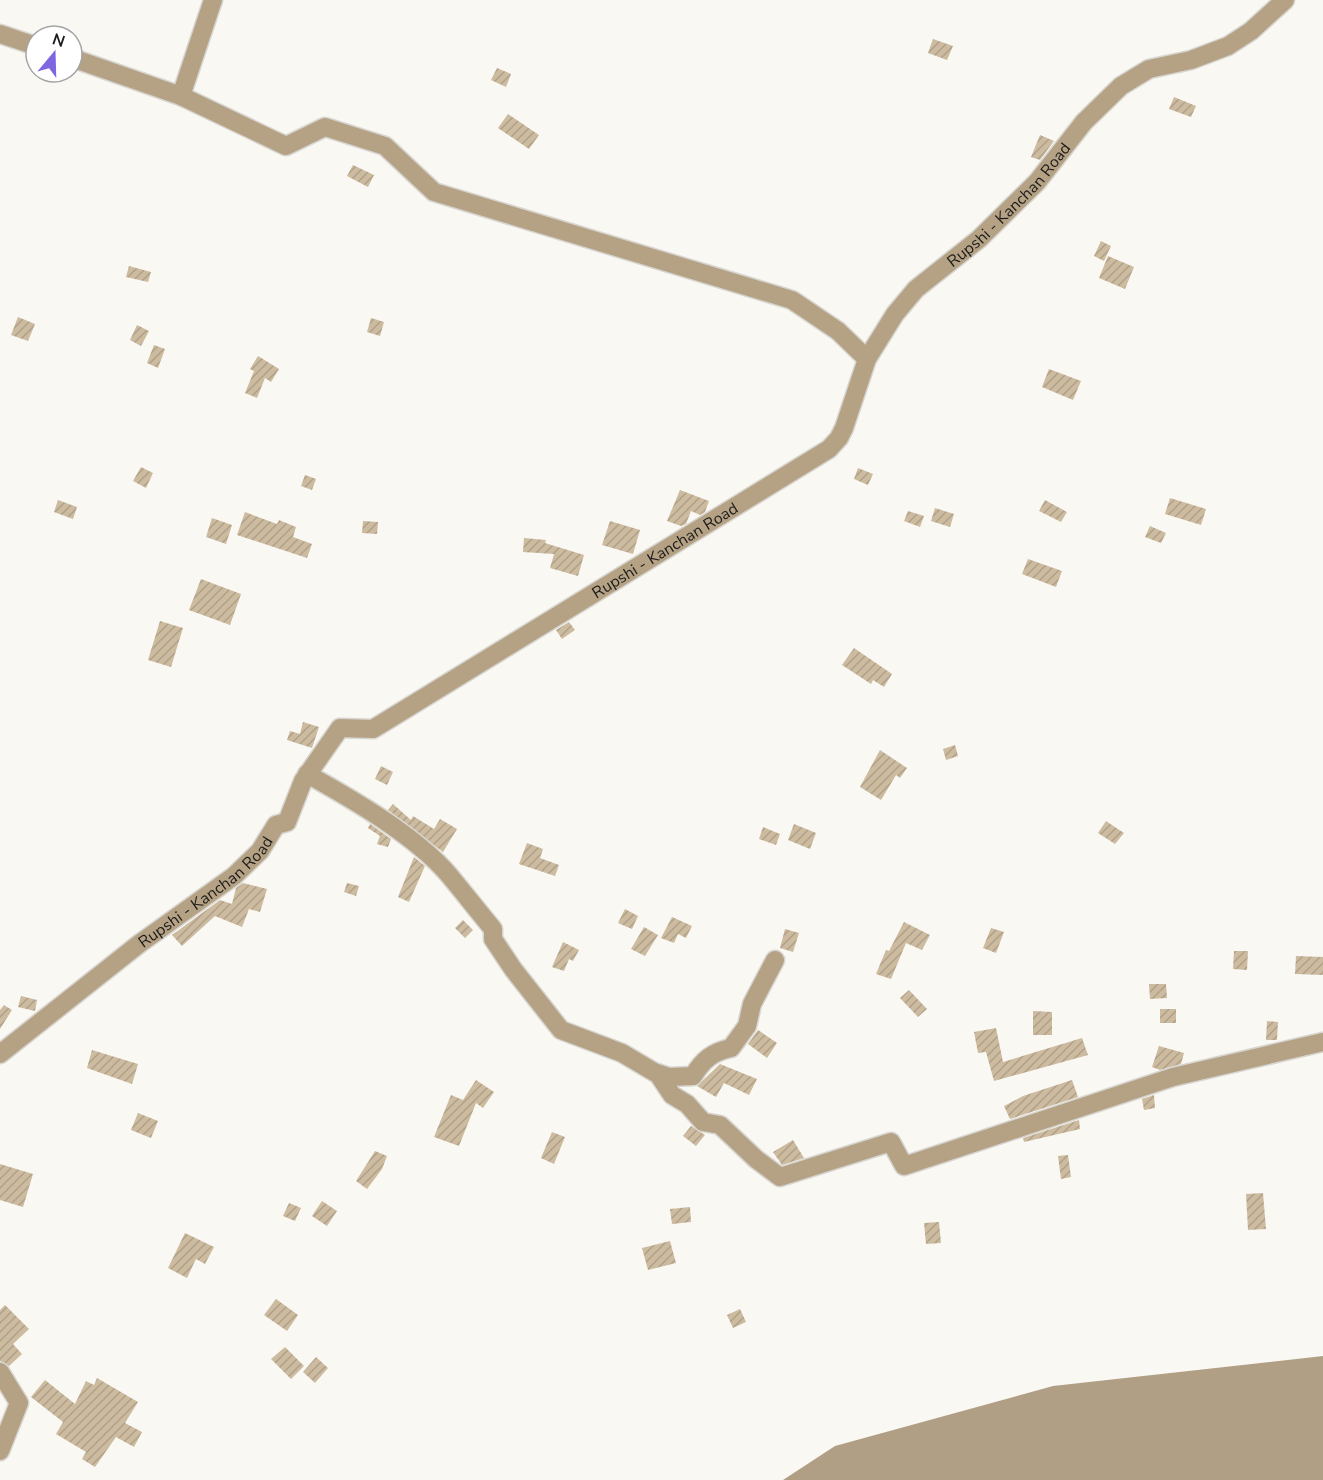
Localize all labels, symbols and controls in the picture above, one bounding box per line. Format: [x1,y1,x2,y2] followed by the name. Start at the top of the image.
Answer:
[24,24,84,84] north arrow
[49,28,68,53] text: N
[943,138,1076,272] street label: Rupshi - Kanchan Road
[588,498,742,604] street label: Rupshi - Kanchan Road
[134,832,278,953] street label: Rupshi - Kanchan Road

